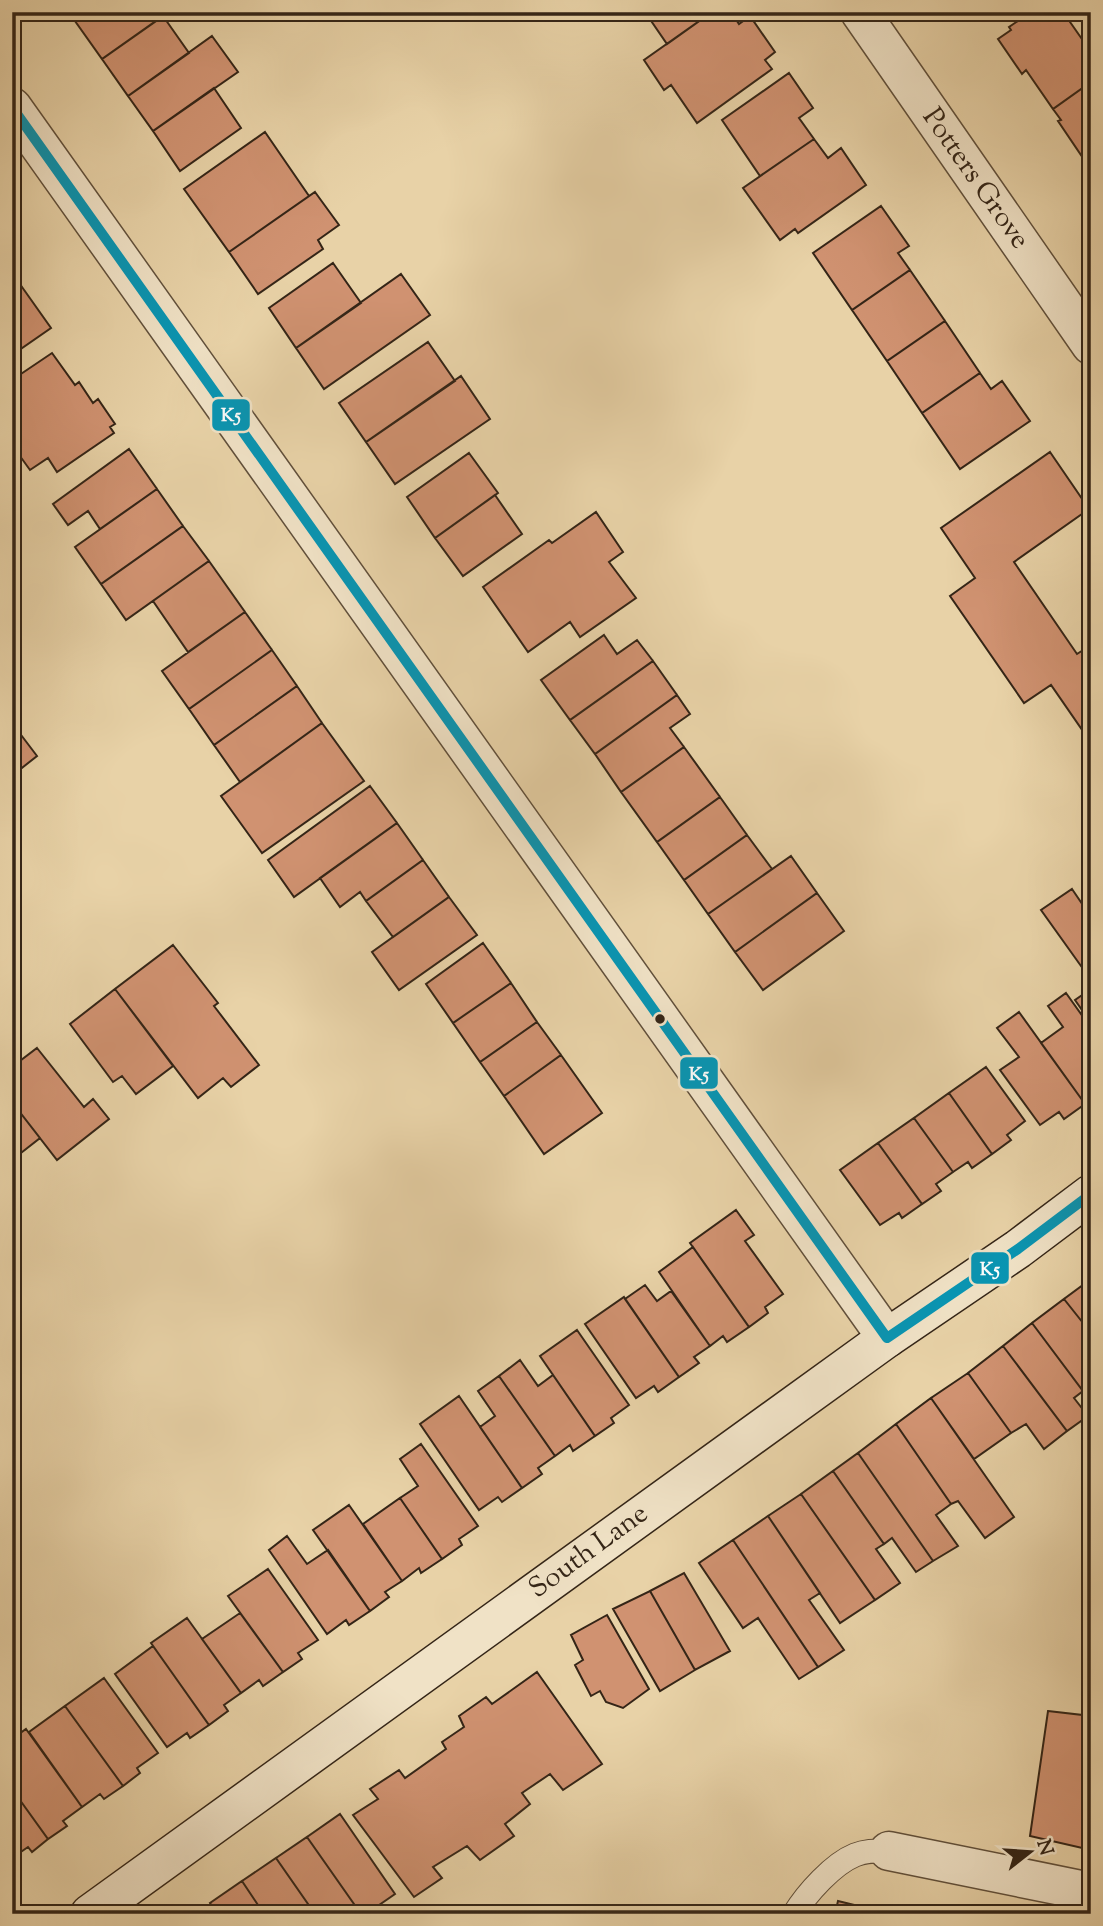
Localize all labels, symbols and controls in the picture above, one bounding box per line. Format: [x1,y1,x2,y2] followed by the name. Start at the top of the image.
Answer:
[912,100,1038,258] street label: Potters Grove
[211,398,251,432] line badge: K5
[221,403,242,430] text: K5
[653,1012,667,1026] unlabelled marker
[679,1056,719,1090] line badge: K5
[689,1062,710,1089] text: K5
[970,1251,1010,1285] line badge: K5
[980,1257,1001,1284] text: K5
[521,1495,657,1609] street label: South Lane
[995,1818,1064,1888] north arrow
[1029,1837,1059,1859] text: N

